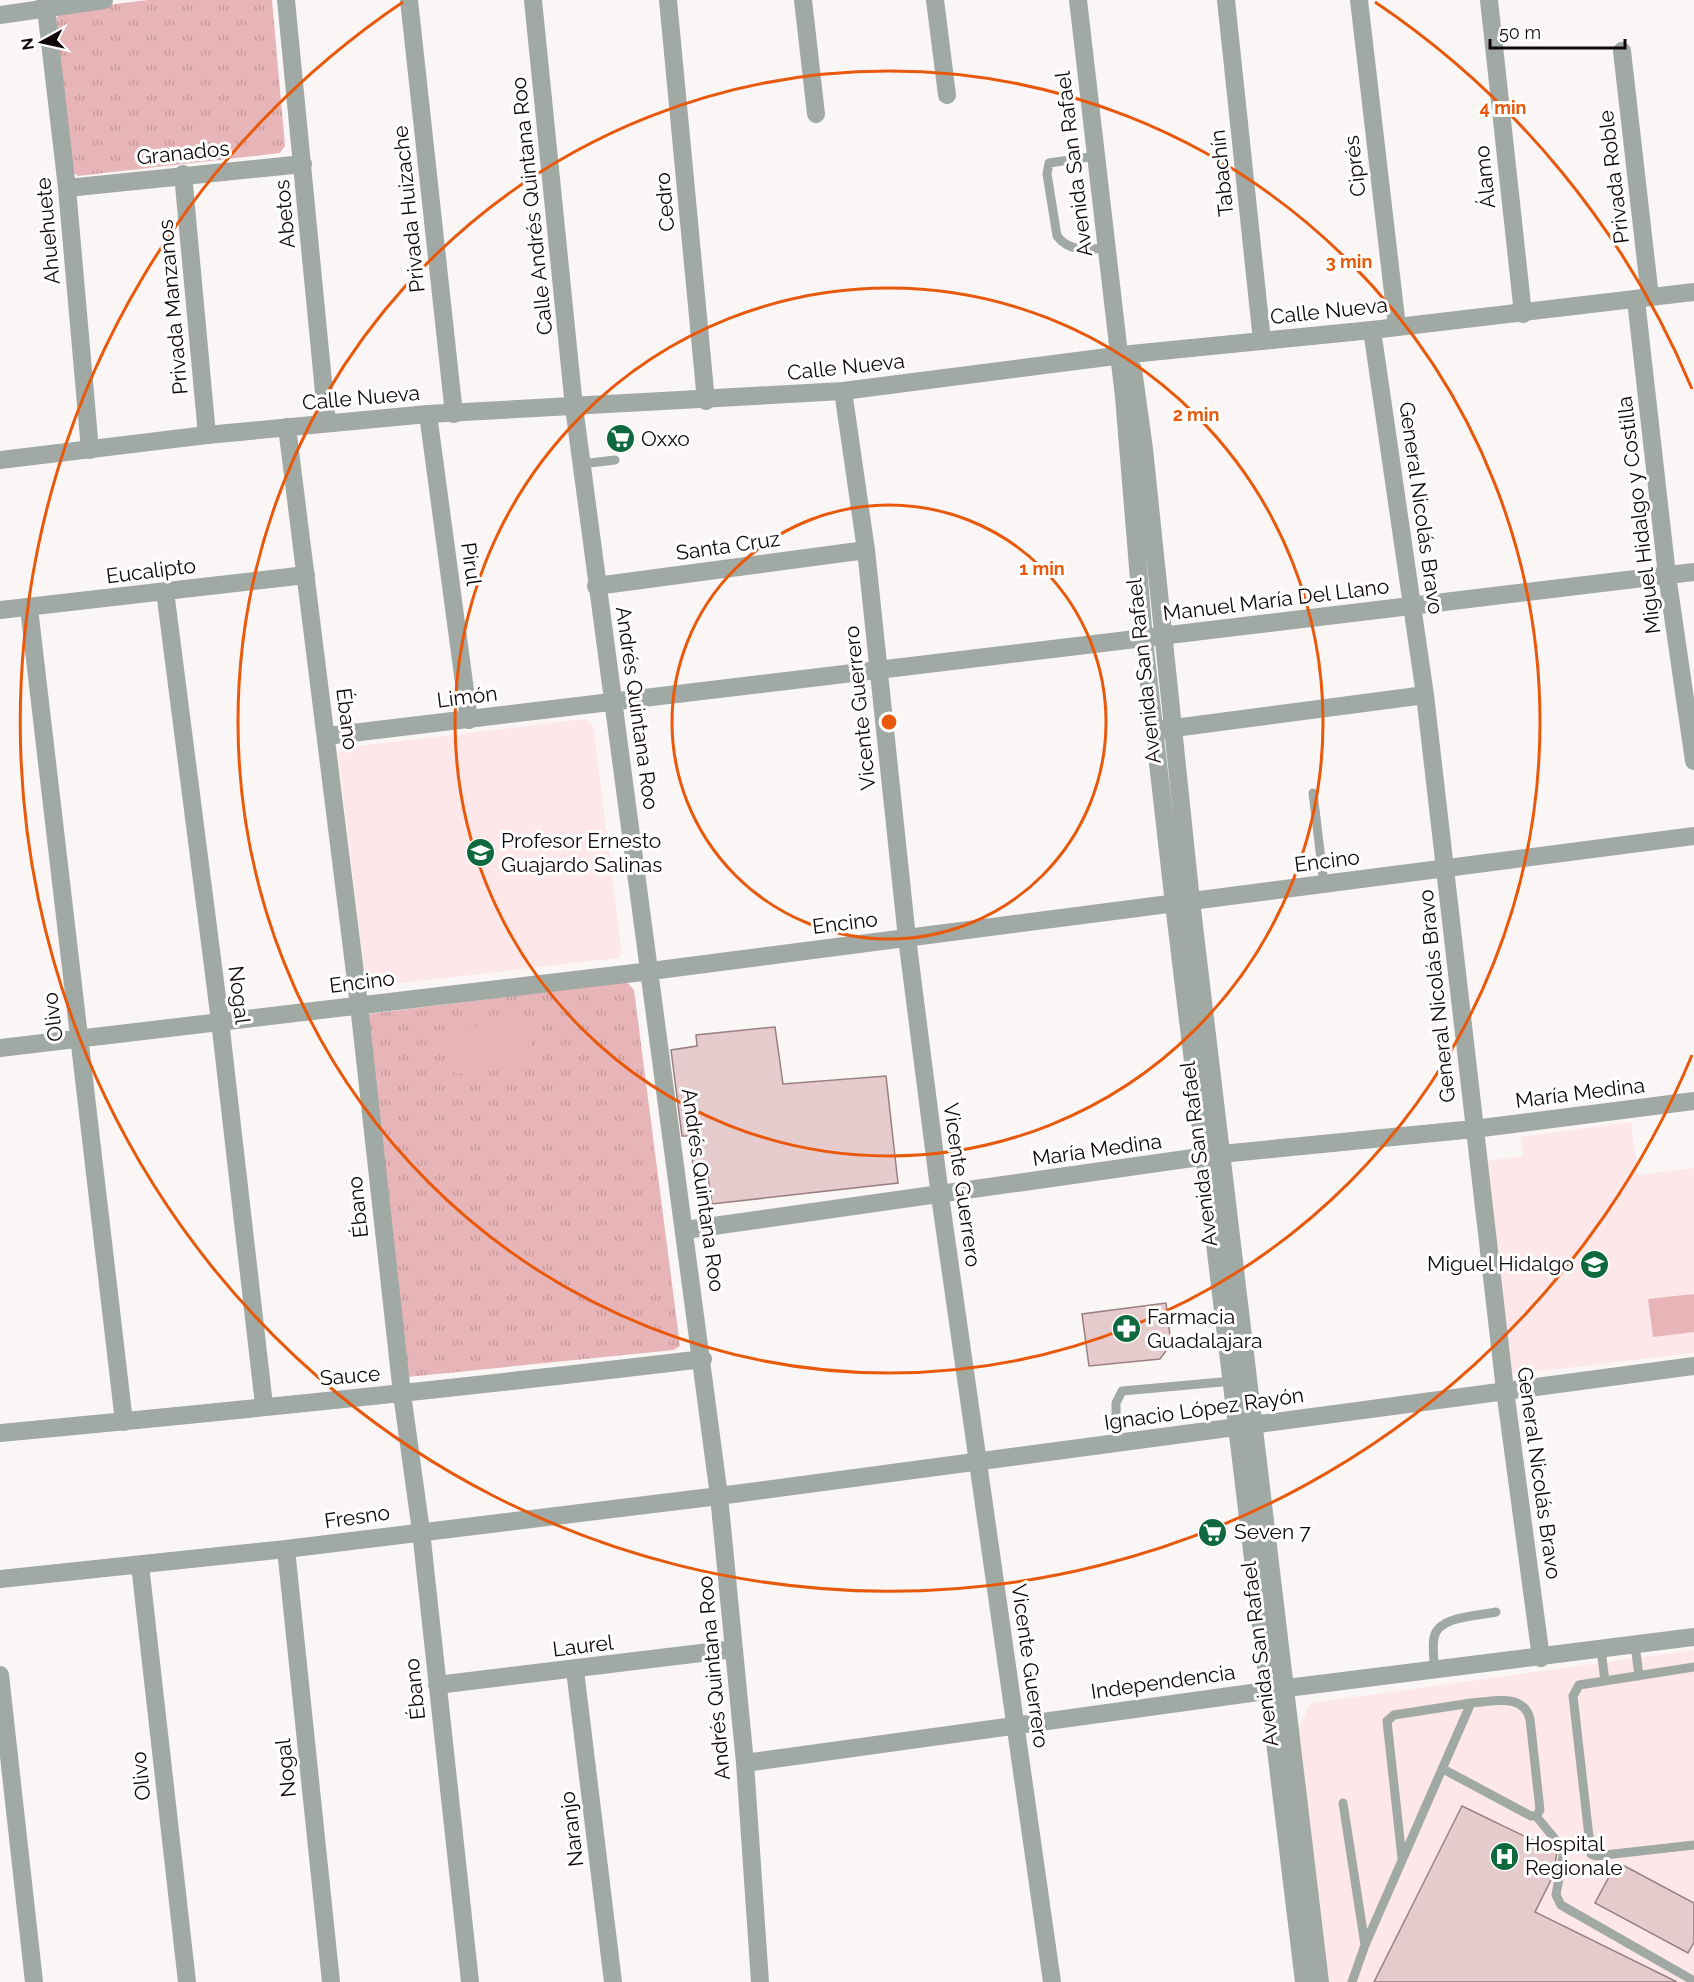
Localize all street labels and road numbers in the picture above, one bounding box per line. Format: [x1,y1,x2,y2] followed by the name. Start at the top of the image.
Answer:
[1050,70,1097,258] street label: Avenida San Rafael
[506,76,557,336] street label: Calle Andrés Quintana Roo
[1593,109,1634,245] street label: Privada Roble
[387,124,430,294] street label: Privada Huizache
[1205,128,1238,218] street label: Tabachín
[1338,134,1371,198] street label: Ciprés
[135,135,231,170] street label: Granados
[1469,144,1500,210] street label: Álamo
[649,171,680,233] street label: Cedro
[30,176,65,286] street label: Ahuehuete
[269,179,300,249] street label: Abetos
[152,218,193,396] street label: Privada Manzanos
[1269,292,1389,329] street label: Calle Nueva
[786,348,906,385] street label: Calle Nueva
[301,380,421,415] street label: Calle Nueva
[1612,395,1666,635] street label: Miguel Hidalgo y Costilla
[1394,400,1449,616] street label: General Nicolás Bravo
[674,526,782,565] street label: Santa Cruz
[456,541,487,587] street label: Pirul
[105,553,197,588] street label: Eucalipto
[1161,573,1390,626] street label: Manuel María Del Llano
[1121,577,1166,765] street label: Avenida San Rafael
[611,605,664,811] street label: Andrés Quintana Roo
[838,625,881,792] street label: Vicente Guerrero
[435,680,499,713] street label: Limón
[331,687,364,751] street label: Ébano
[1293,844,1361,877] street label: Encino
[1413,888,1460,1104] street label: General Nicolás Bravo
[811,906,879,939] street label: Encino
[224,964,256,1026] street label: Nogal
[328,965,396,998] street label: Encino
[37,991,68,1043] street label: Olivo
[1175,1060,1222,1248] street label: Avenida San Rafael
[1514,1072,1646,1113] street label: María Medina
[677,1087,730,1293] street label: Andrés Quintana Roo
[939,1101,986,1269] street label: Vicente Guerrero
[1031,1128,1163,1171] street label: María Medina
[342,1175,373,1239] street label: Ébano
[319,1360,381,1391] street label: Sauce
[1512,1365,1567,1581] street label: General Nicolás Bravo
[1102,1382,1305,1435] street label: Ignacio López Rayón
[323,1500,391,1533] street label: Fresno
[1236,1560,1283,1748] street label: Avenida San Rafael
[692,1575,735,1781] street label: Andrés Quintana Roo
[1007,1582,1054,1750] street label: Vicente Guerrero
[551,1629,615,1662] street label: Laurel
[399,1657,430,1721] street label: Ébano
[1089,1659,1237,1704] street label: Independencia
[270,1737,301,1799] street label: Nogal
[125,1750,156,1802] street label: Olivo
[554,1790,589,1868] street label: Naranjo

